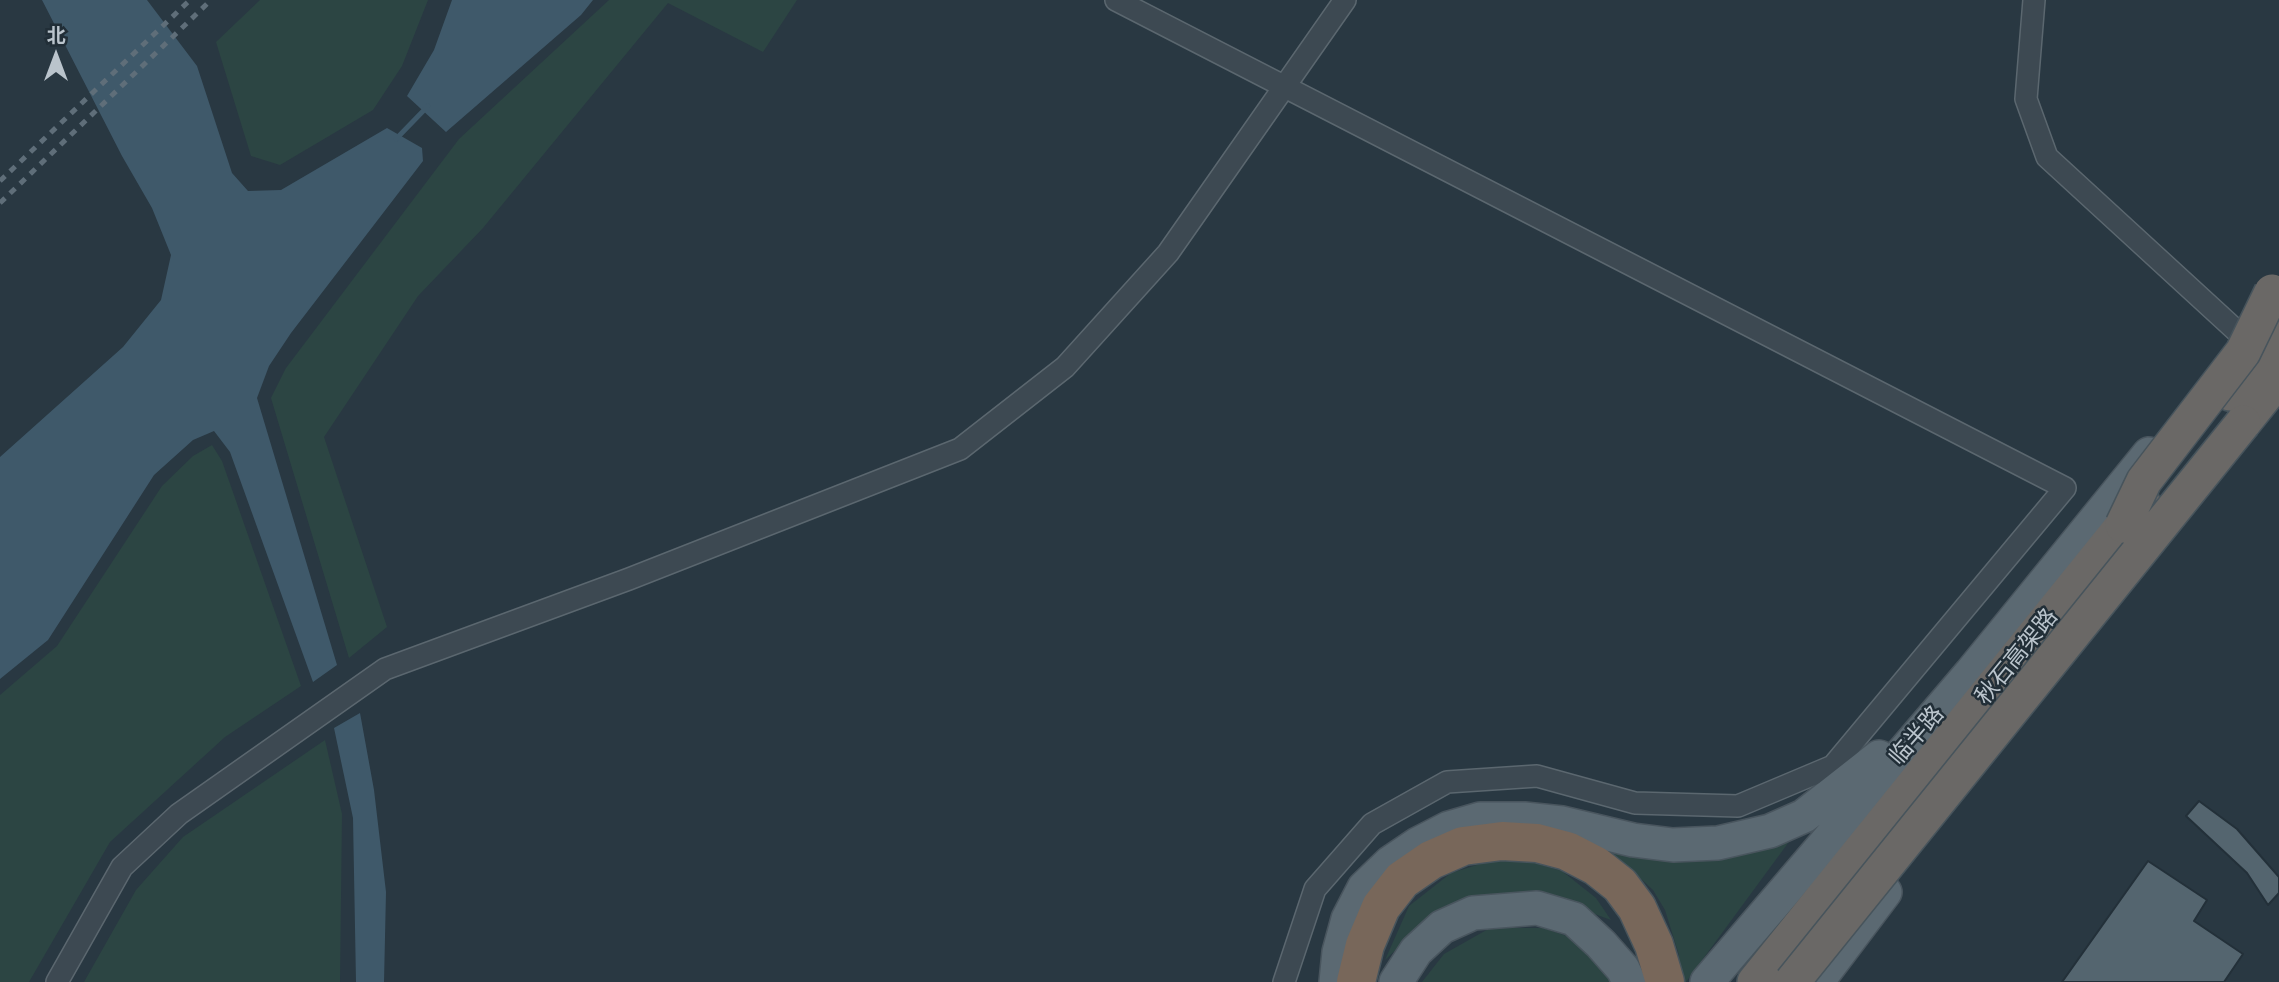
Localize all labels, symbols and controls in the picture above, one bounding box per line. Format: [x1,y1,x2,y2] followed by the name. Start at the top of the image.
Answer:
[21,21,91,91] north arrow
[46,22,66,48] text: 北
[1970,604,2064,710] street label: 秋石高架路
[1884,701,1950,771] street label: 临半路

